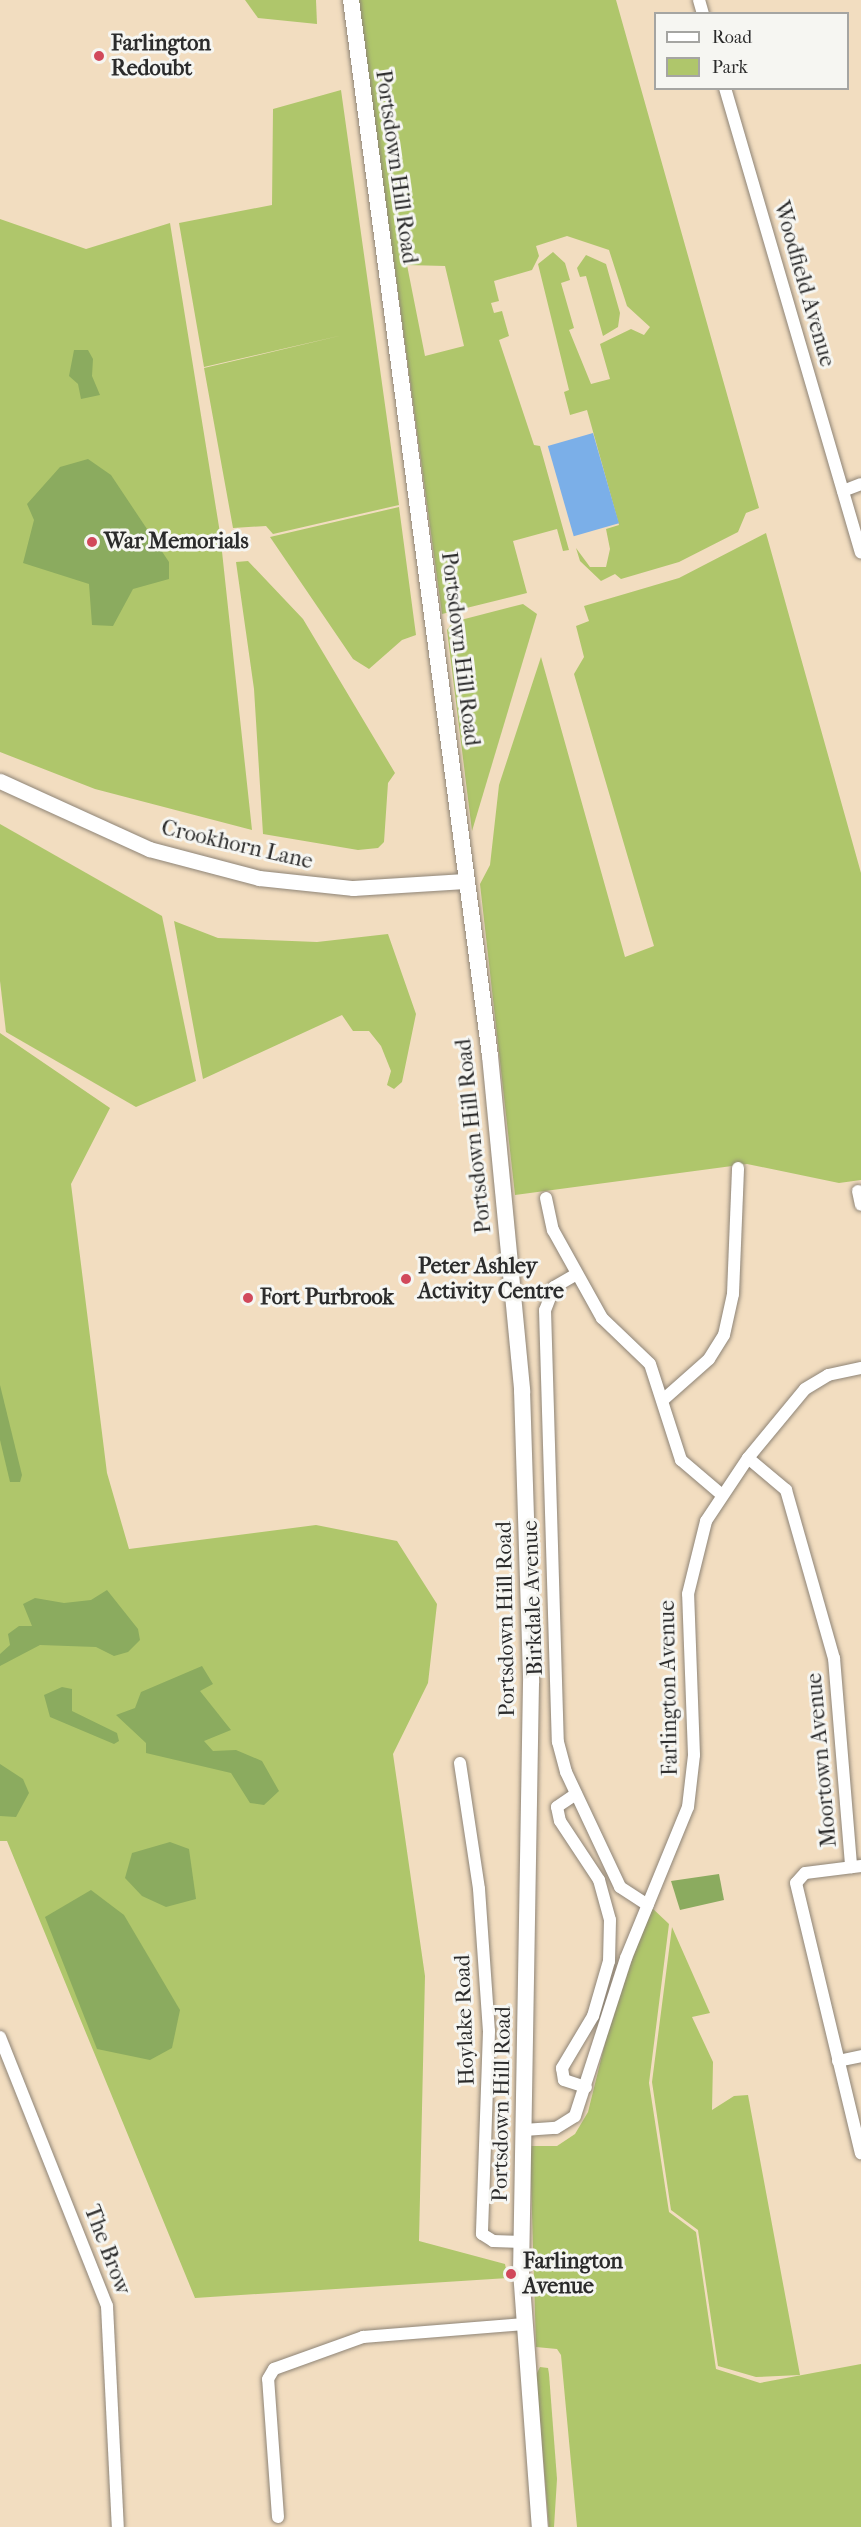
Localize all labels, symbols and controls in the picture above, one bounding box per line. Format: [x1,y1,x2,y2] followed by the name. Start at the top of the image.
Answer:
[654,12,849,90] legend
[712,27,752,48] text: Road
[111,30,211,82] place label: Farlington Redoubt
[92,49,106,63] marker: Farlington Redoubt
[712,57,748,78] text: Park
[369,68,423,266] street label: Portsdown Hill Road
[768,198,840,370] street label: Woodfield Avenue
[104,529,249,555] place label: War Memorials
[85,535,99,549] marker: War Memorials
[435,550,485,748] street label: Portsdown Hill Road
[159,815,315,875] street label: Crookhorn Lane
[451,1037,497,1235] street label: Portsdown Hill Road
[418,1253,564,1304] place label: Peter Ashley Activity Centre
[399,1272,413,1286] marker: Peter Ashley Activity Centre
[260,1285,394,1311] place label: Fort Purbrook
[241,1291,255,1305] marker: Fort Purbrook
[517,1520,549,1676] street label: Birkdale Avenue
[491,1521,521,1717] street label: Portsdown Hill Road
[654,1600,684,1776] street label: Farlington Avenue
[801,1672,843,1848] street label: Moortown Avenue
[450,1954,480,2086] street label: Hoylake Road
[487,2006,517,2202] street label: Portsdown Hill Road
[78,2202,136,2298] street label: The Brow
[523,2248,623,2300] place label: Farlington Avenue
[504,2267,518,2281] marker: Farlington Avenue

